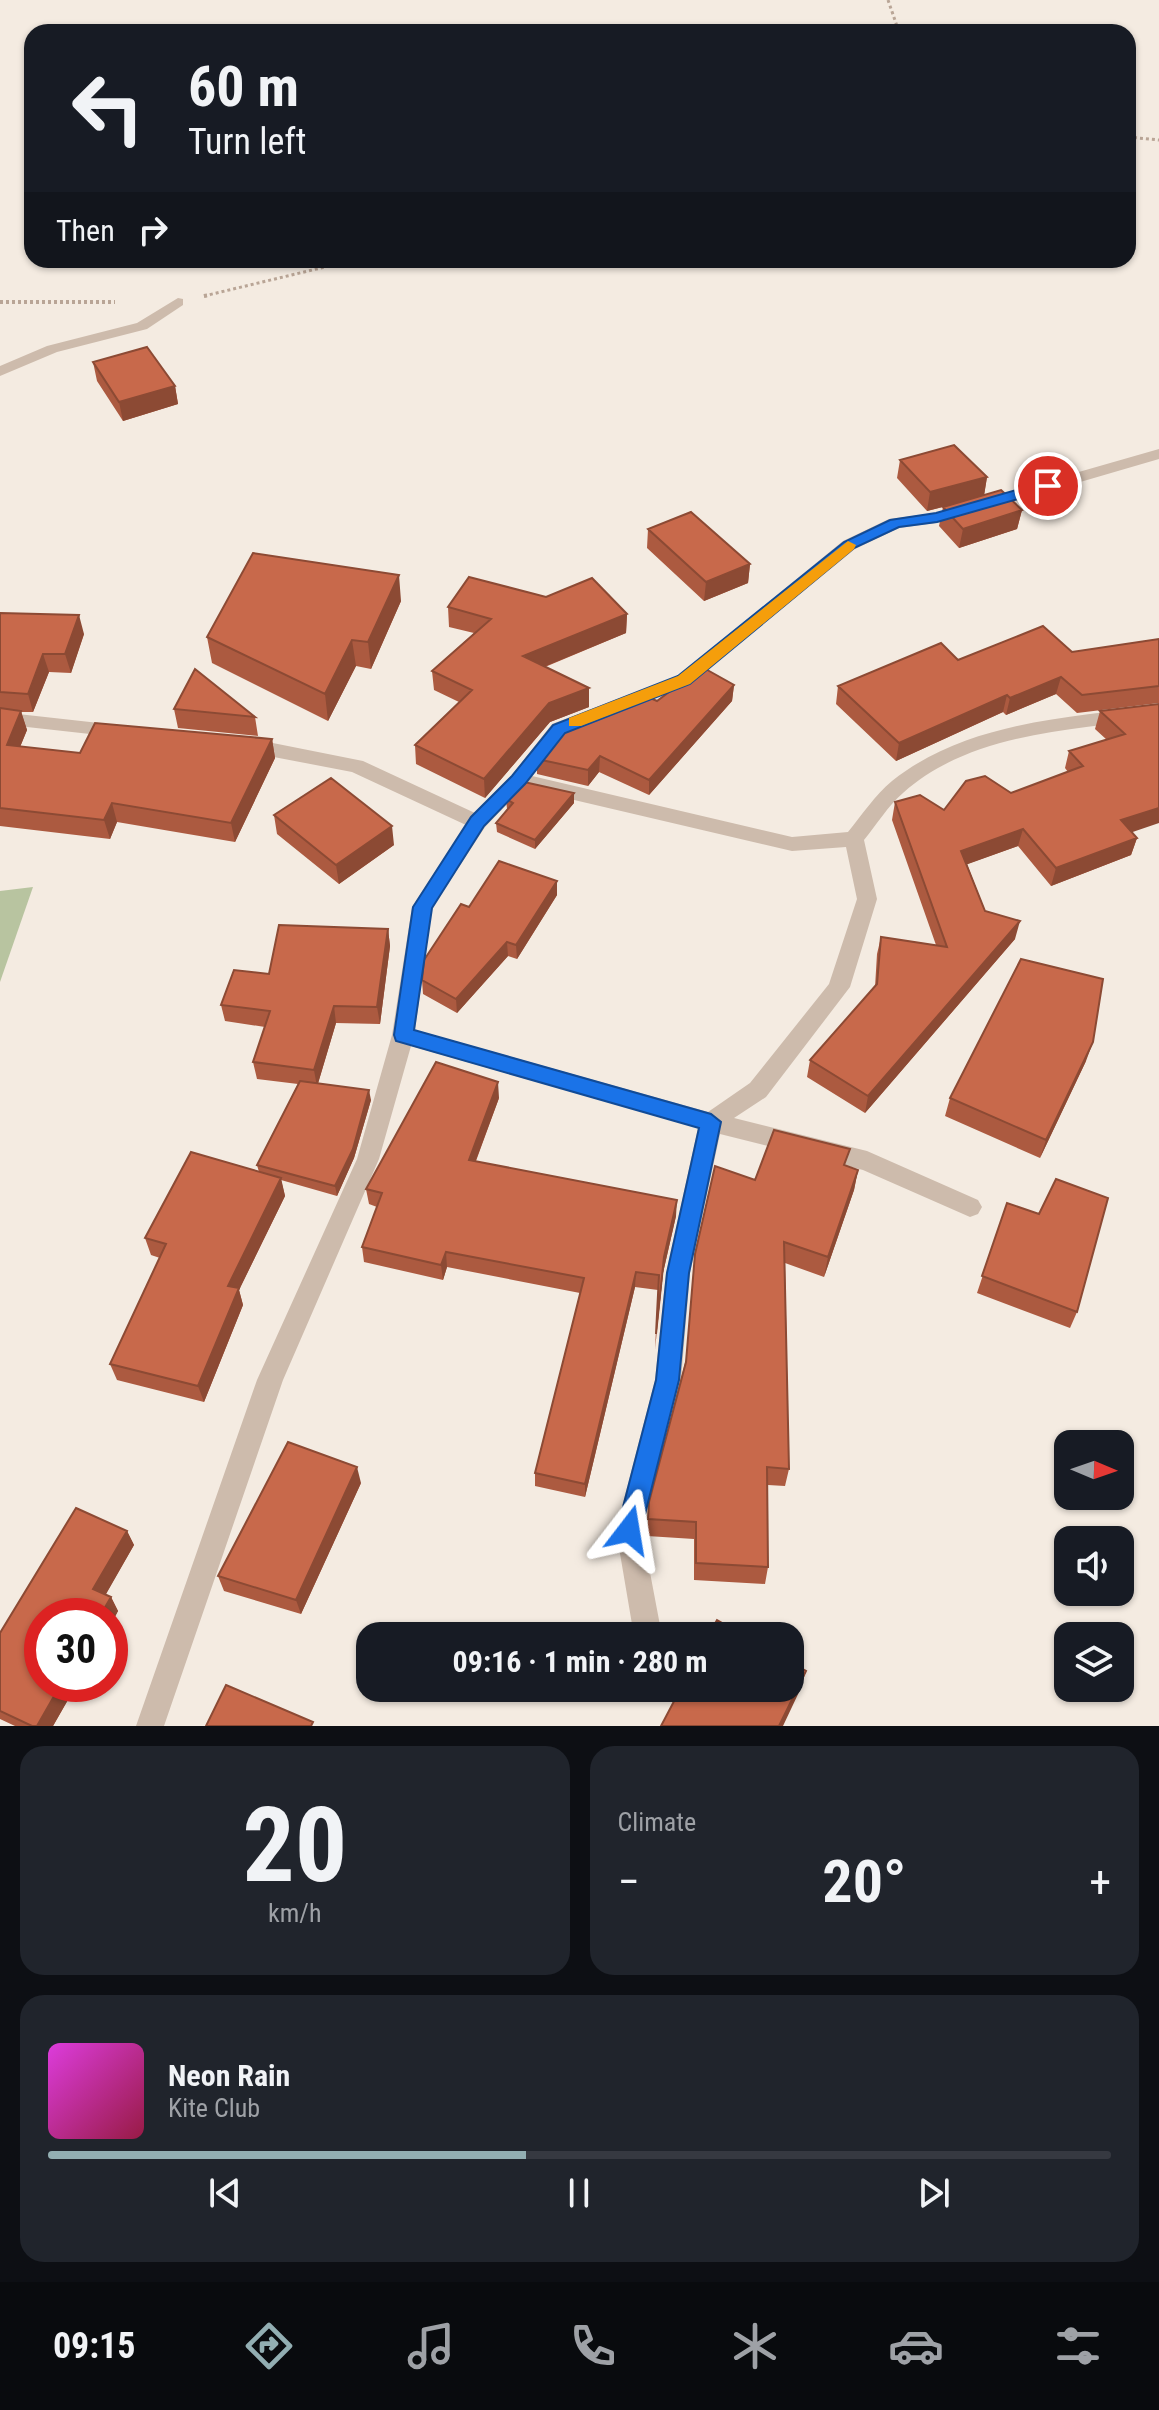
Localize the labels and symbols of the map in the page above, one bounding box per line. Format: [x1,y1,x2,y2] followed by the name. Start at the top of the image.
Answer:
[1014,452,1082,520] pin
[1054,1430,1134,1510] north arrow
[587,1488,671,1572] position arrow
[24,1598,128,1702] speed limit sign: 30

